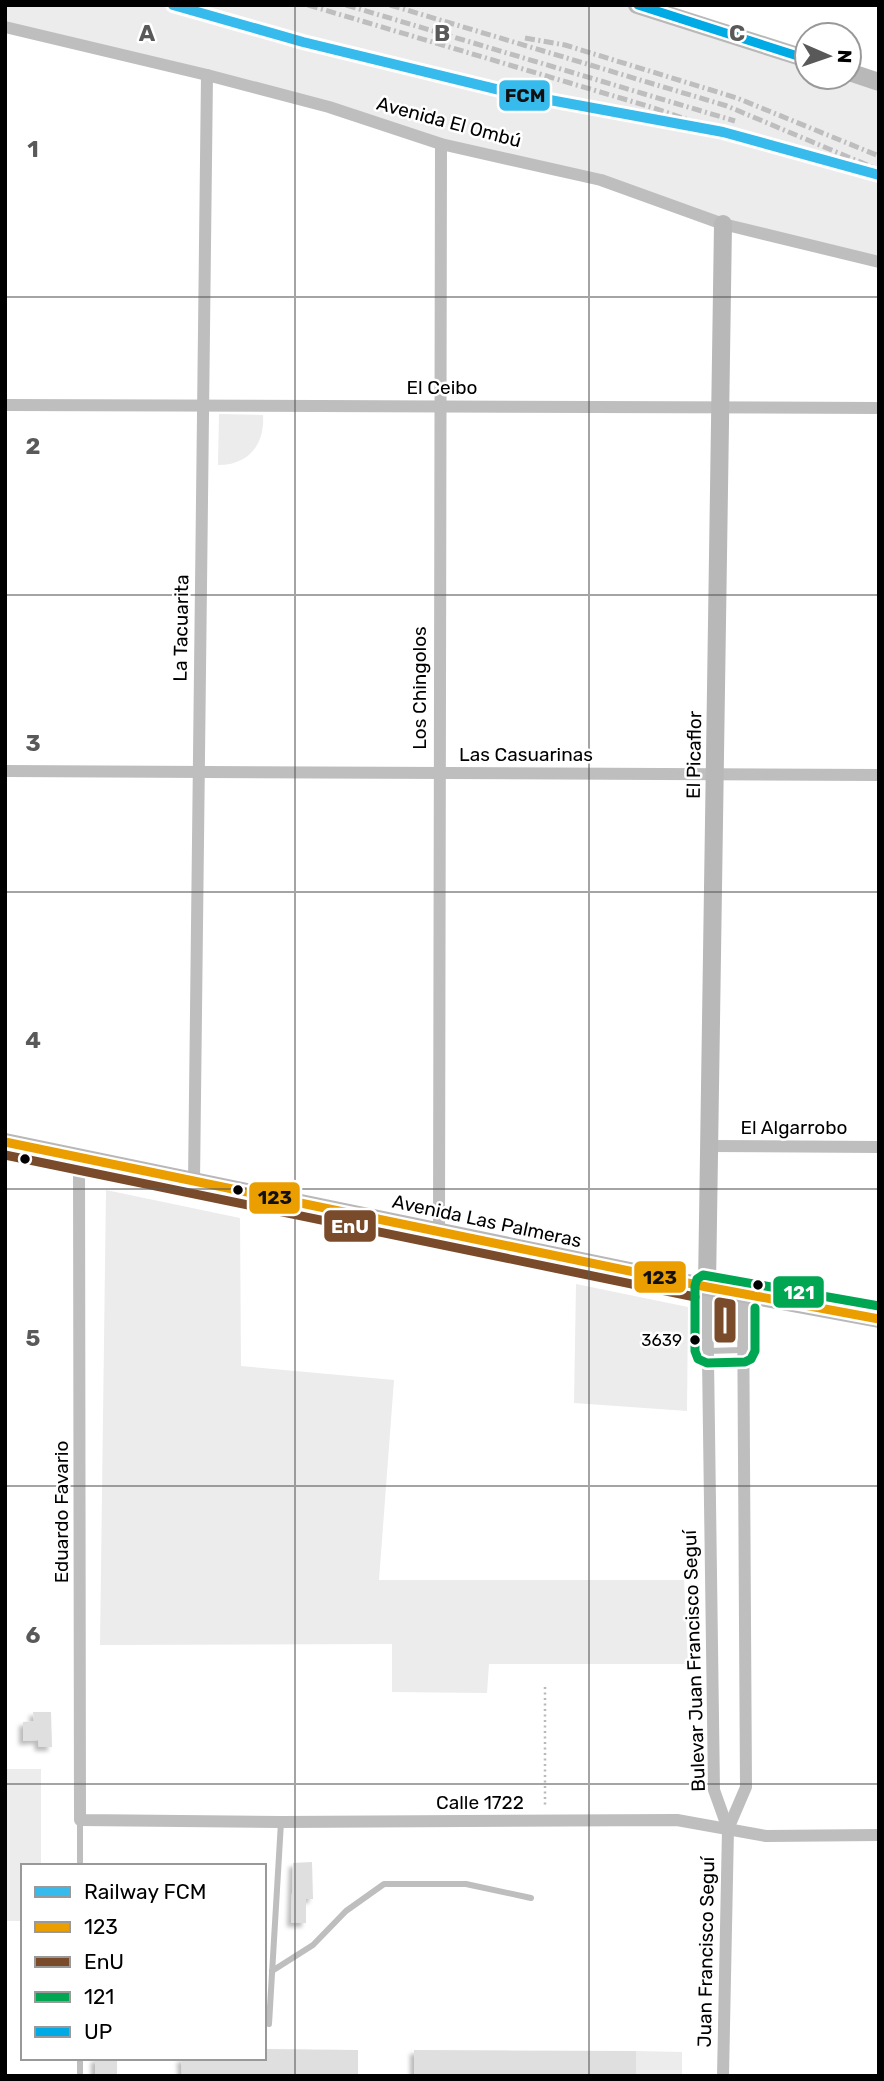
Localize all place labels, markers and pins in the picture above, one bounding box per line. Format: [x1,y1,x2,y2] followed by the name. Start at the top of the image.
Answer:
[18,1152,32,1166] unlabelled marker
[231,1183,245,1197] unlabelled marker
[751,1278,765,1292] unlabelled marker
[641,1330,682,1350] place label: 3639
[688,1333,702,1347] marker: 3639

